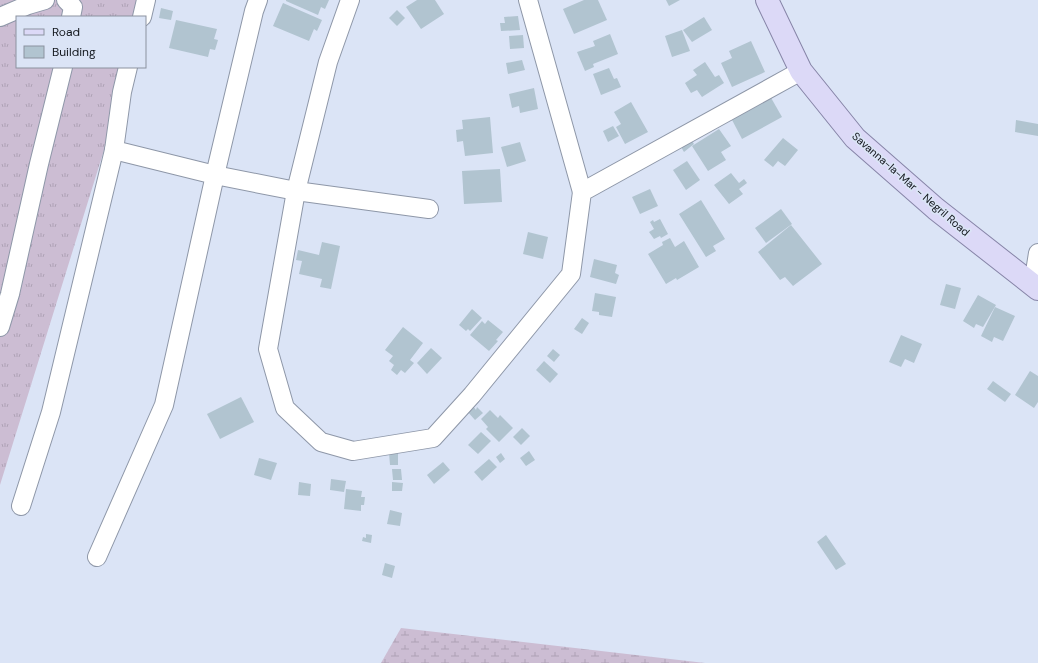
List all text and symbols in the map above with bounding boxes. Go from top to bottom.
legend [16,16,146,68]
text: Road [52,24,80,40]
text: Building [52,44,96,60]
street label: Savanna-la-Mar - Negril Road [849,129,973,239]

